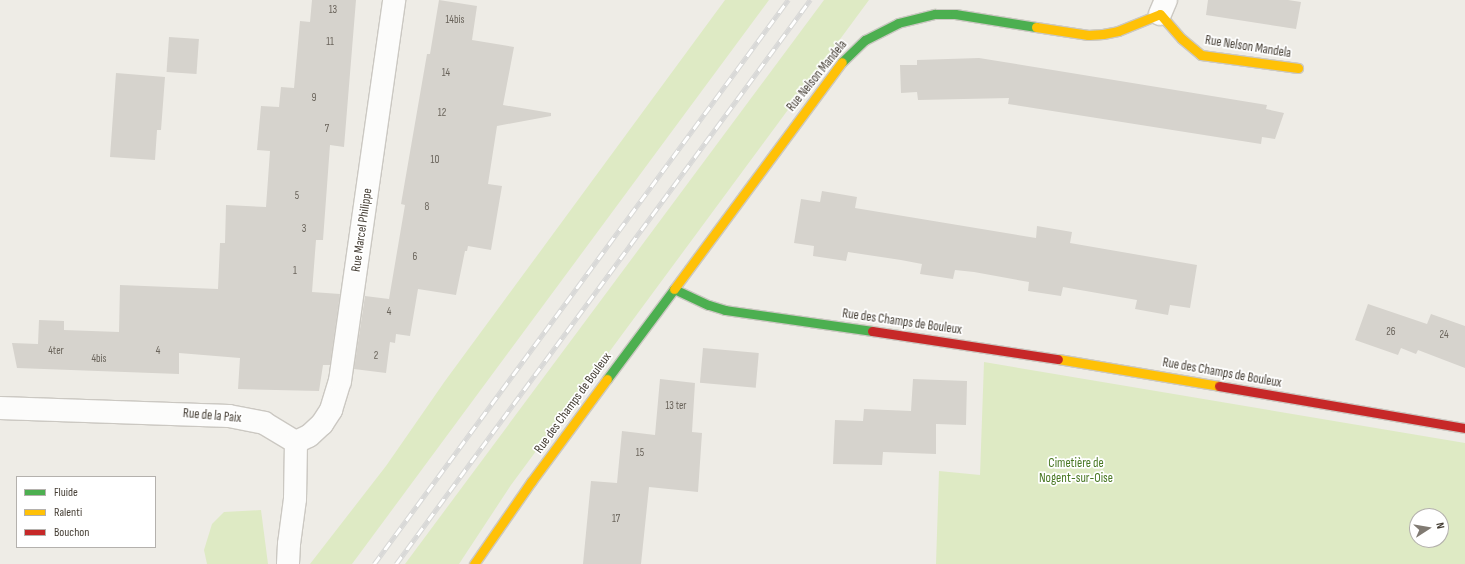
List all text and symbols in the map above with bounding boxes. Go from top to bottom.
house number: 13 [329,3,337,17]
house number: 14bis [445,13,465,27]
street label: Rue Nelson Mandela [1204,32,1292,62]
house number: 11 [326,35,334,49]
street label: Rue Nelson Mandela [784,37,850,115]
house number: 14 [442,66,450,80]
house number: 9 [312,91,316,105]
house number: 12 [438,106,446,120]
house number: 7 [325,122,329,136]
house number: 10 [431,153,439,167]
street label: Rue Marcel Philippe [348,187,376,273]
house number: 5 [295,189,299,203]
house number: 8 [425,200,429,214]
house number: 3 [302,222,306,236]
house number: 6 [413,250,417,264]
house number: 1 [293,264,297,278]
house number: 4 [387,305,391,319]
street label: Rue des Champs de Bouleux [841,306,963,338]
house number: 26 [1386,325,1396,339]
house number: 24 [1439,328,1449,342]
house number: 4ter [48,344,64,358]
house number: 4 [156,344,160,358]
house number: 2 [374,349,378,363]
street label: Rue des Champs de Bouleux [531,350,615,456]
house number: 4bis [91,352,107,366]
street label: Rue des Champs de Bouleux [1161,355,1283,391]
house number: 13 ter [665,399,687,413]
street label: Rue de la Paix [182,406,242,426]
house number: 15 [636,446,644,460]
park label: Cimetière de Nogent-sur-Oise [1039,456,1113,487]
legend [16,476,156,548]
text: Fluide [54,485,78,500]
text: Ralenti [54,505,82,520]
north arrow [1409,508,1449,548]
house number: 17 [612,512,620,526]
text: N [1433,521,1447,530]
text: Bouchon [54,525,89,540]

